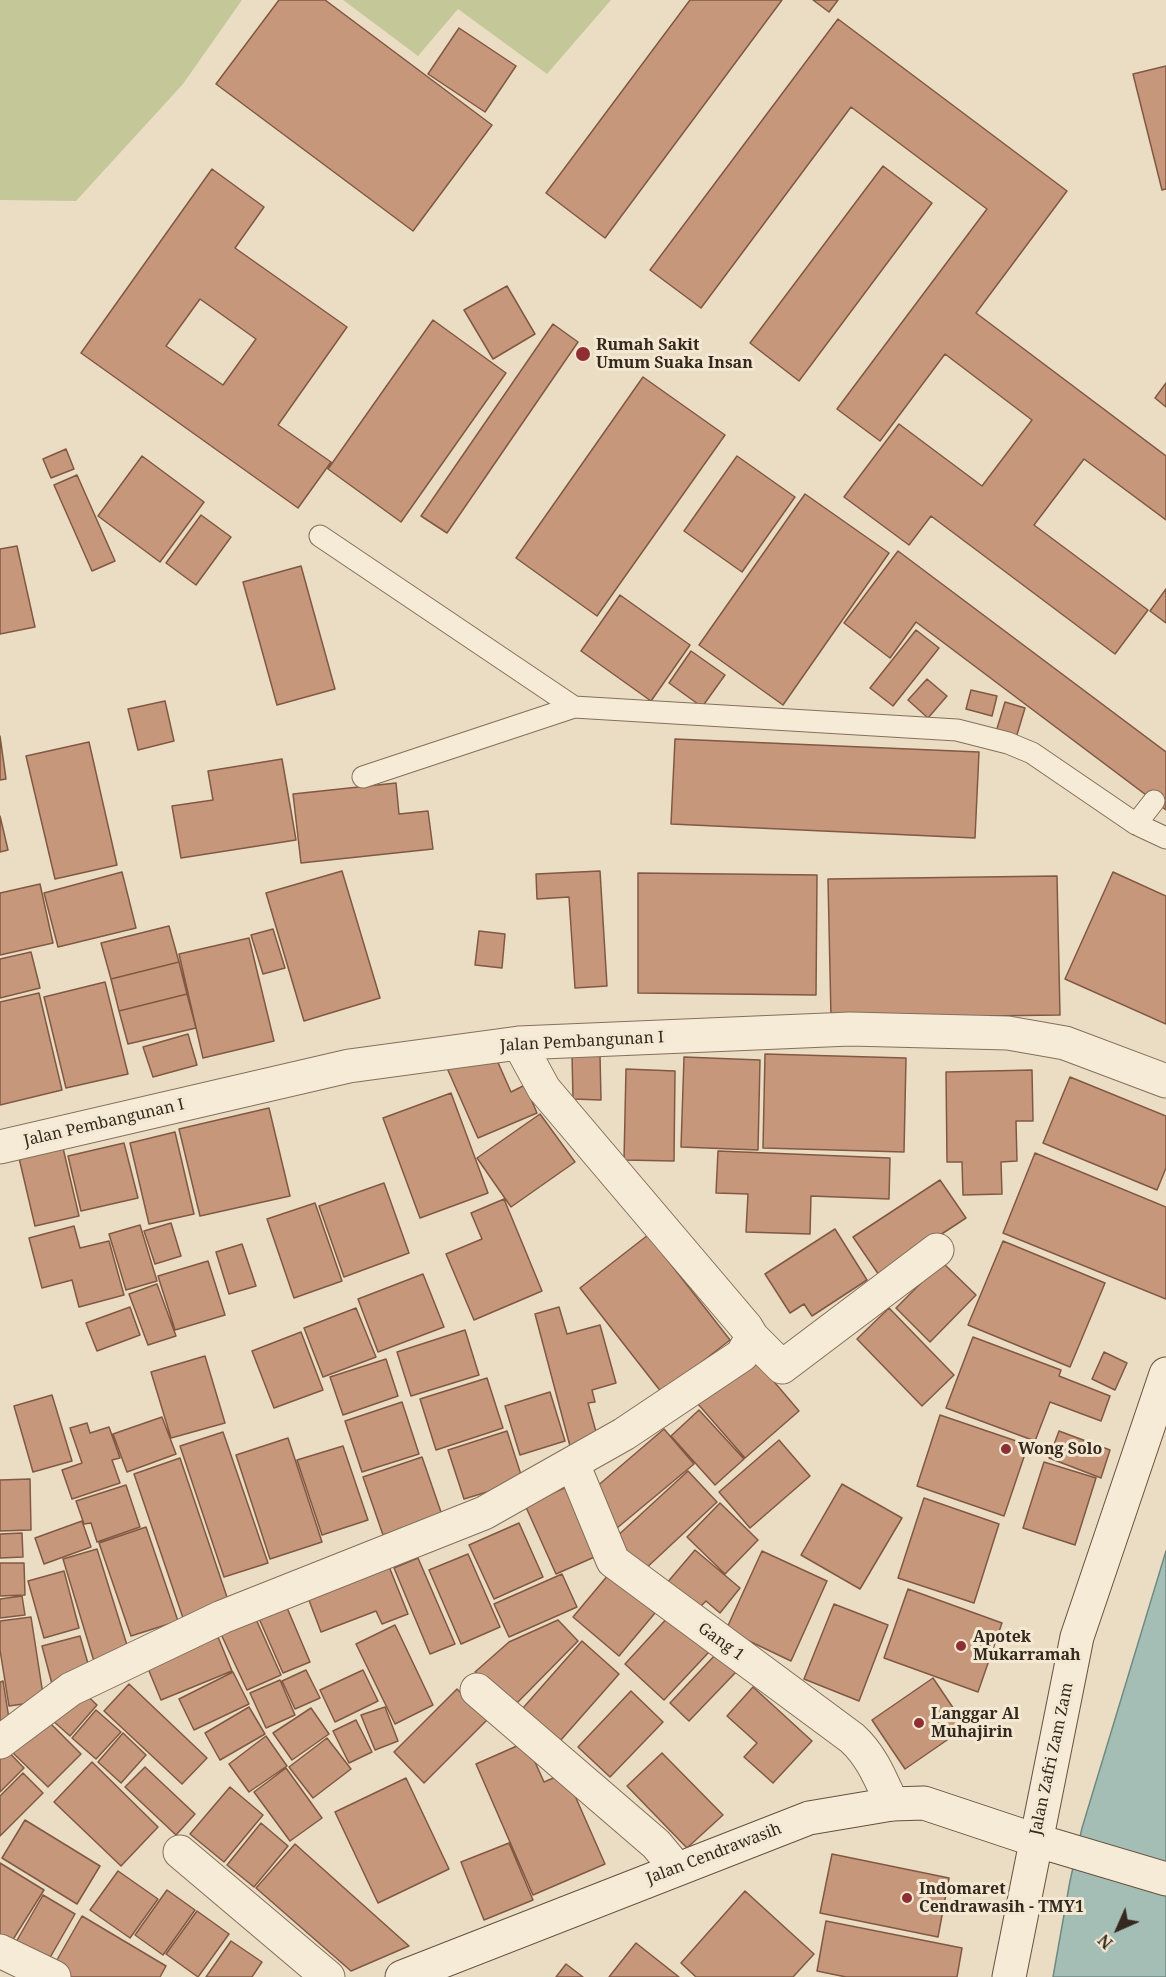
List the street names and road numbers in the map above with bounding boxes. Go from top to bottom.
street label: Jalan Pembangunan I [500,1028,664,1056]
street label: Jalan Pembangunan I [22,1095,186,1151]
street label: Gang 1 [694,1619,748,1665]
street label: Jalan Zafri Zam Zam [1026,1681,1078,1837]
street label: Jalan Cendrawasih [644,1819,784,1889]

